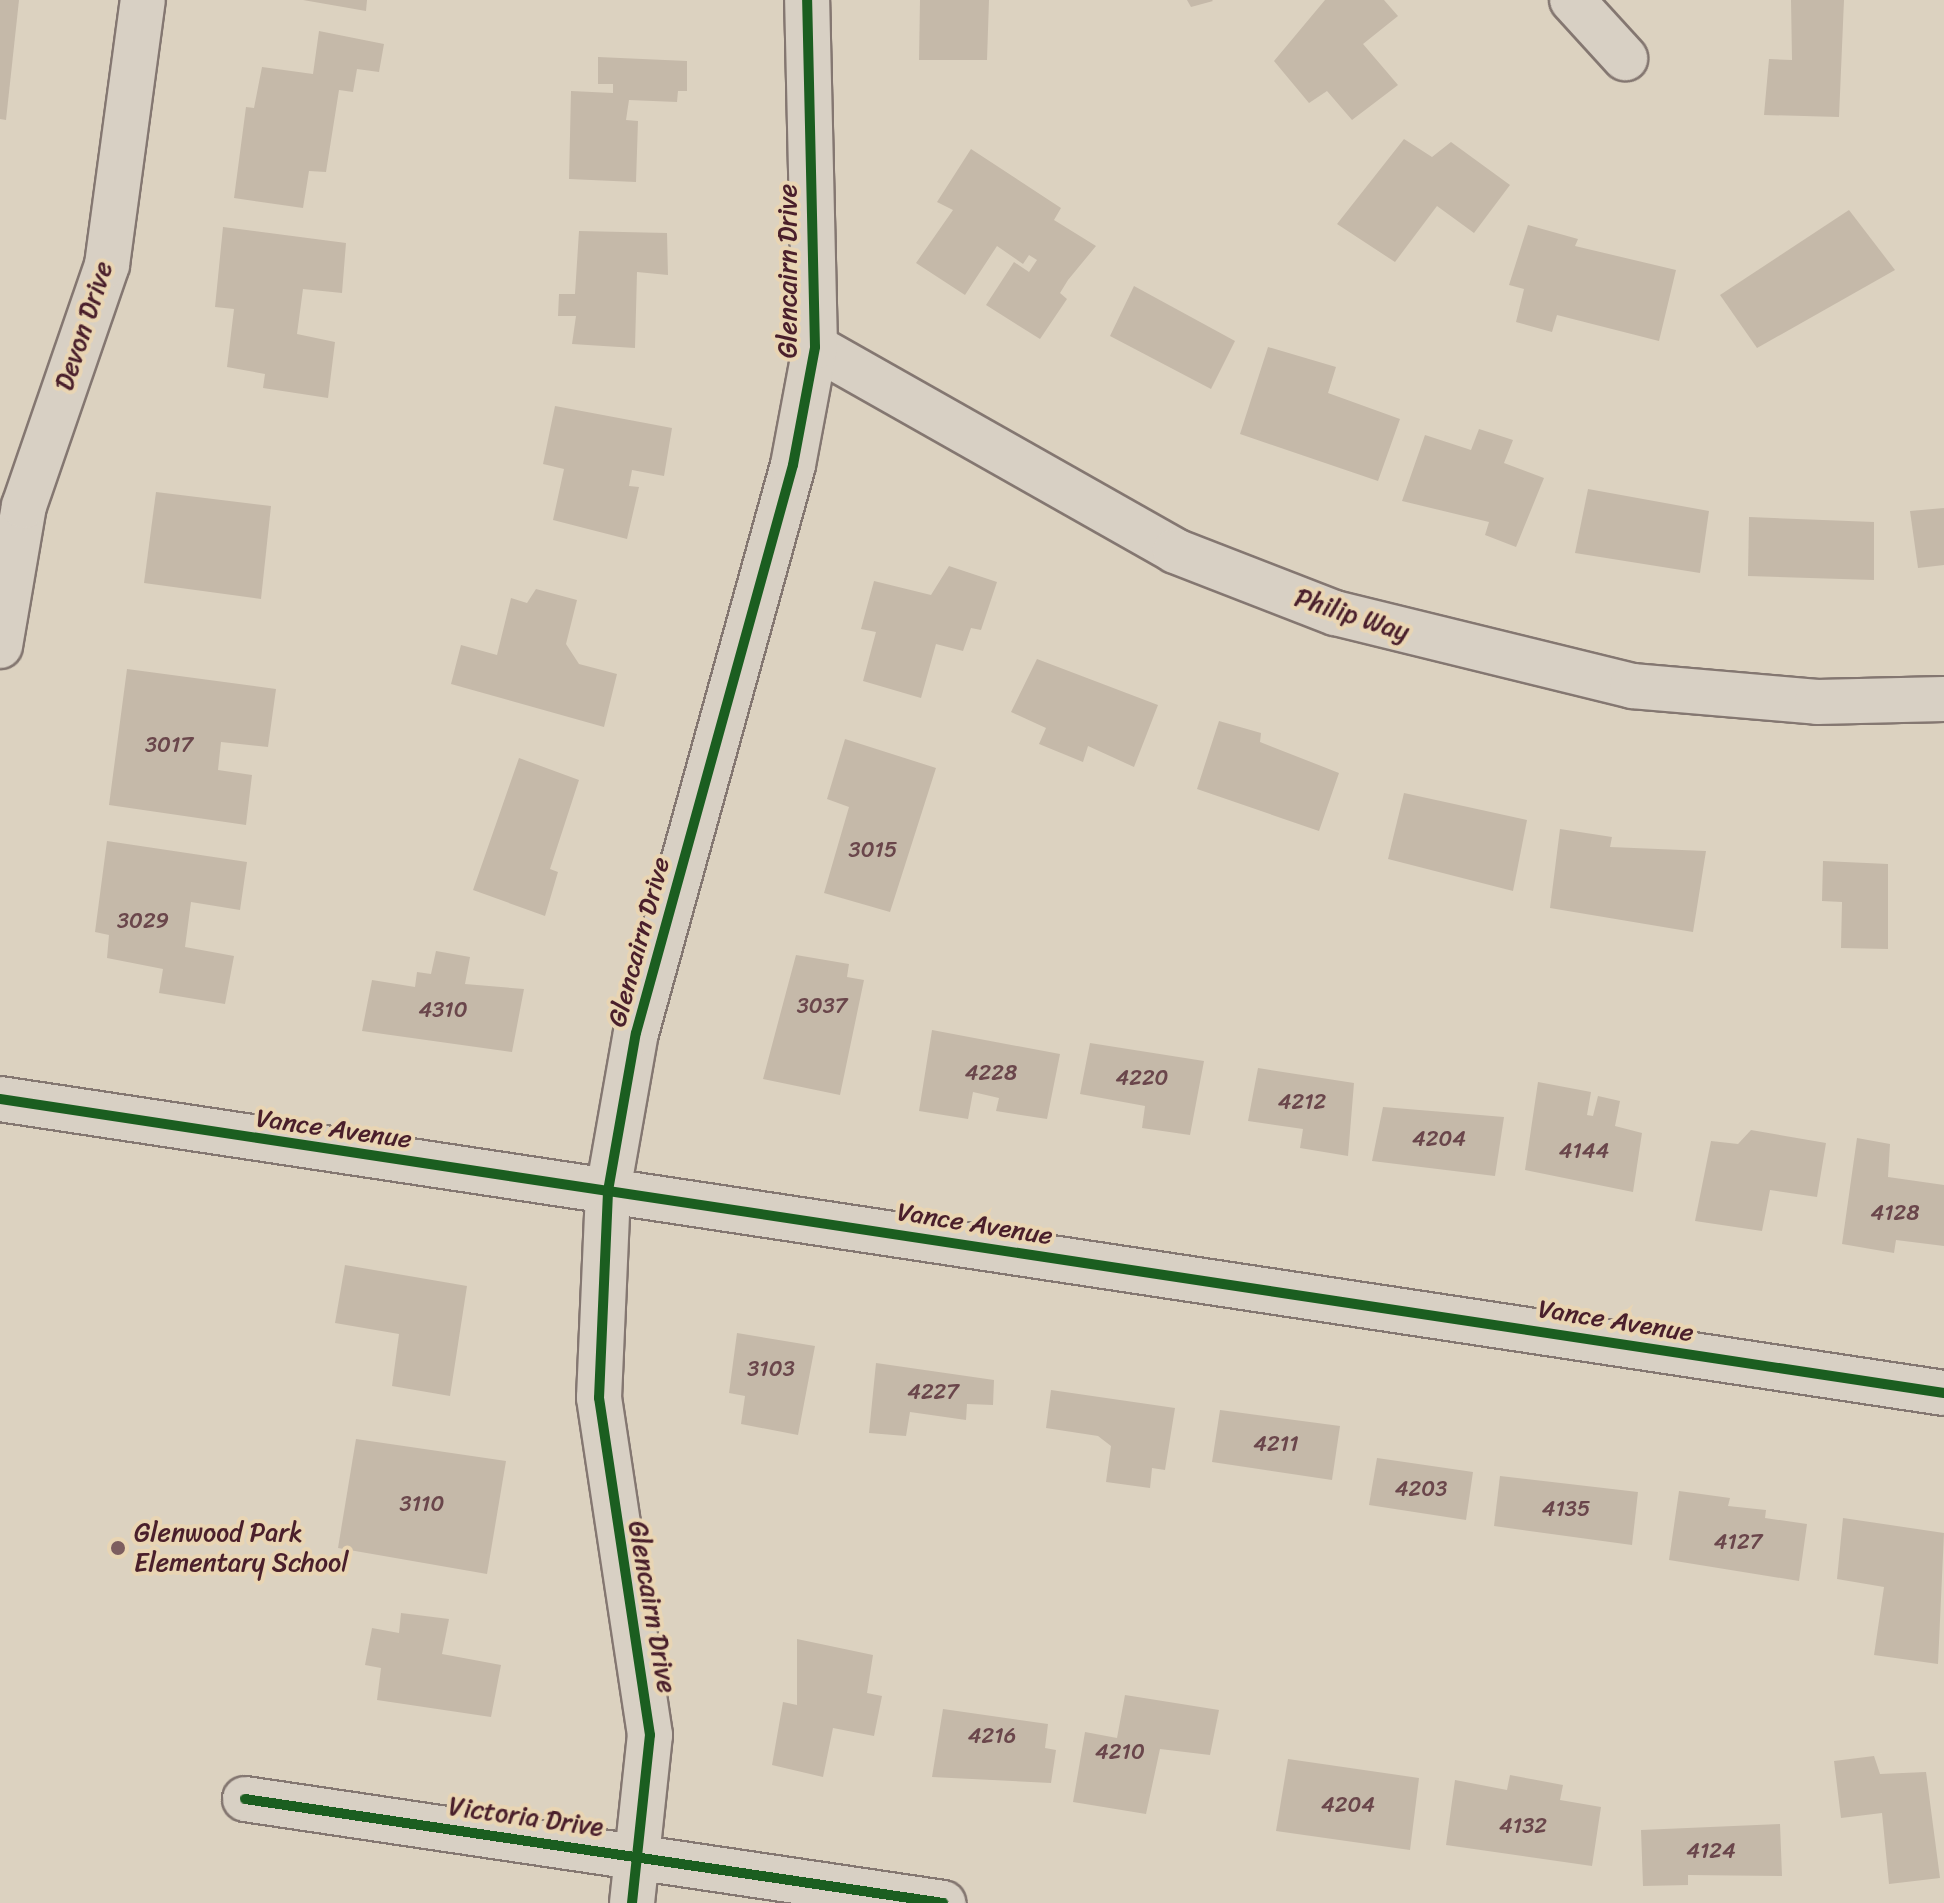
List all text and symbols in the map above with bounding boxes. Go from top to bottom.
street label: Glencairn Drive [772,184,804,358]
street label: Devon Drive [48,258,120,394]
street label: Philip Way [1291,582,1413,648]
house number: 3017 [145,732,193,758]
house number: 3015 [849,837,897,863]
street label: Glencairn Drive [601,854,677,1030]
house number: 3029 [117,908,169,934]
house number: 3037 [797,993,847,1019]
house number: 4310 [418,997,468,1023]
house number: 4228 [965,1060,1017,1086]
house number: 4220 [1115,1065,1169,1091]
house number: 4212 [1278,1089,1326,1115]
street label: Vance Avenue [254,1103,414,1155]
house number: 4204 [1412,1126,1466,1152]
house number: 4144 [1559,1138,1609,1164]
street label: Vance Avenue [895,1196,1055,1252]
house number: 4128 [1870,1200,1920,1226]
street label: Vance Avenue [1536,1293,1696,1349]
house number: 3103 [747,1356,795,1382]
house number: 4227 [907,1379,959,1405]
house number: 4211 [1253,1431,1299,1457]
house number: 4203 [1395,1476,1447,1502]
house number: 3110 [400,1491,444,1517]
house number: 4135 [1542,1496,1590,1522]
place label: Glenwood Park Elementary School [134,1517,349,1578]
street label: Glencairn Drive [621,1518,683,1696]
house number: 4127 [1714,1529,1762,1555]
marker: Glenwood Park Elementary School [109,1539,127,1557]
house number: 4216 [968,1723,1016,1749]
house number: 4210 [1095,1739,1145,1765]
street label: Victoria Drive [446,1791,606,1843]
house number: 4204 [1321,1792,1375,1818]
house number: 4132 [1499,1813,1547,1839]
house number: 4124 [1686,1838,1736,1864]

